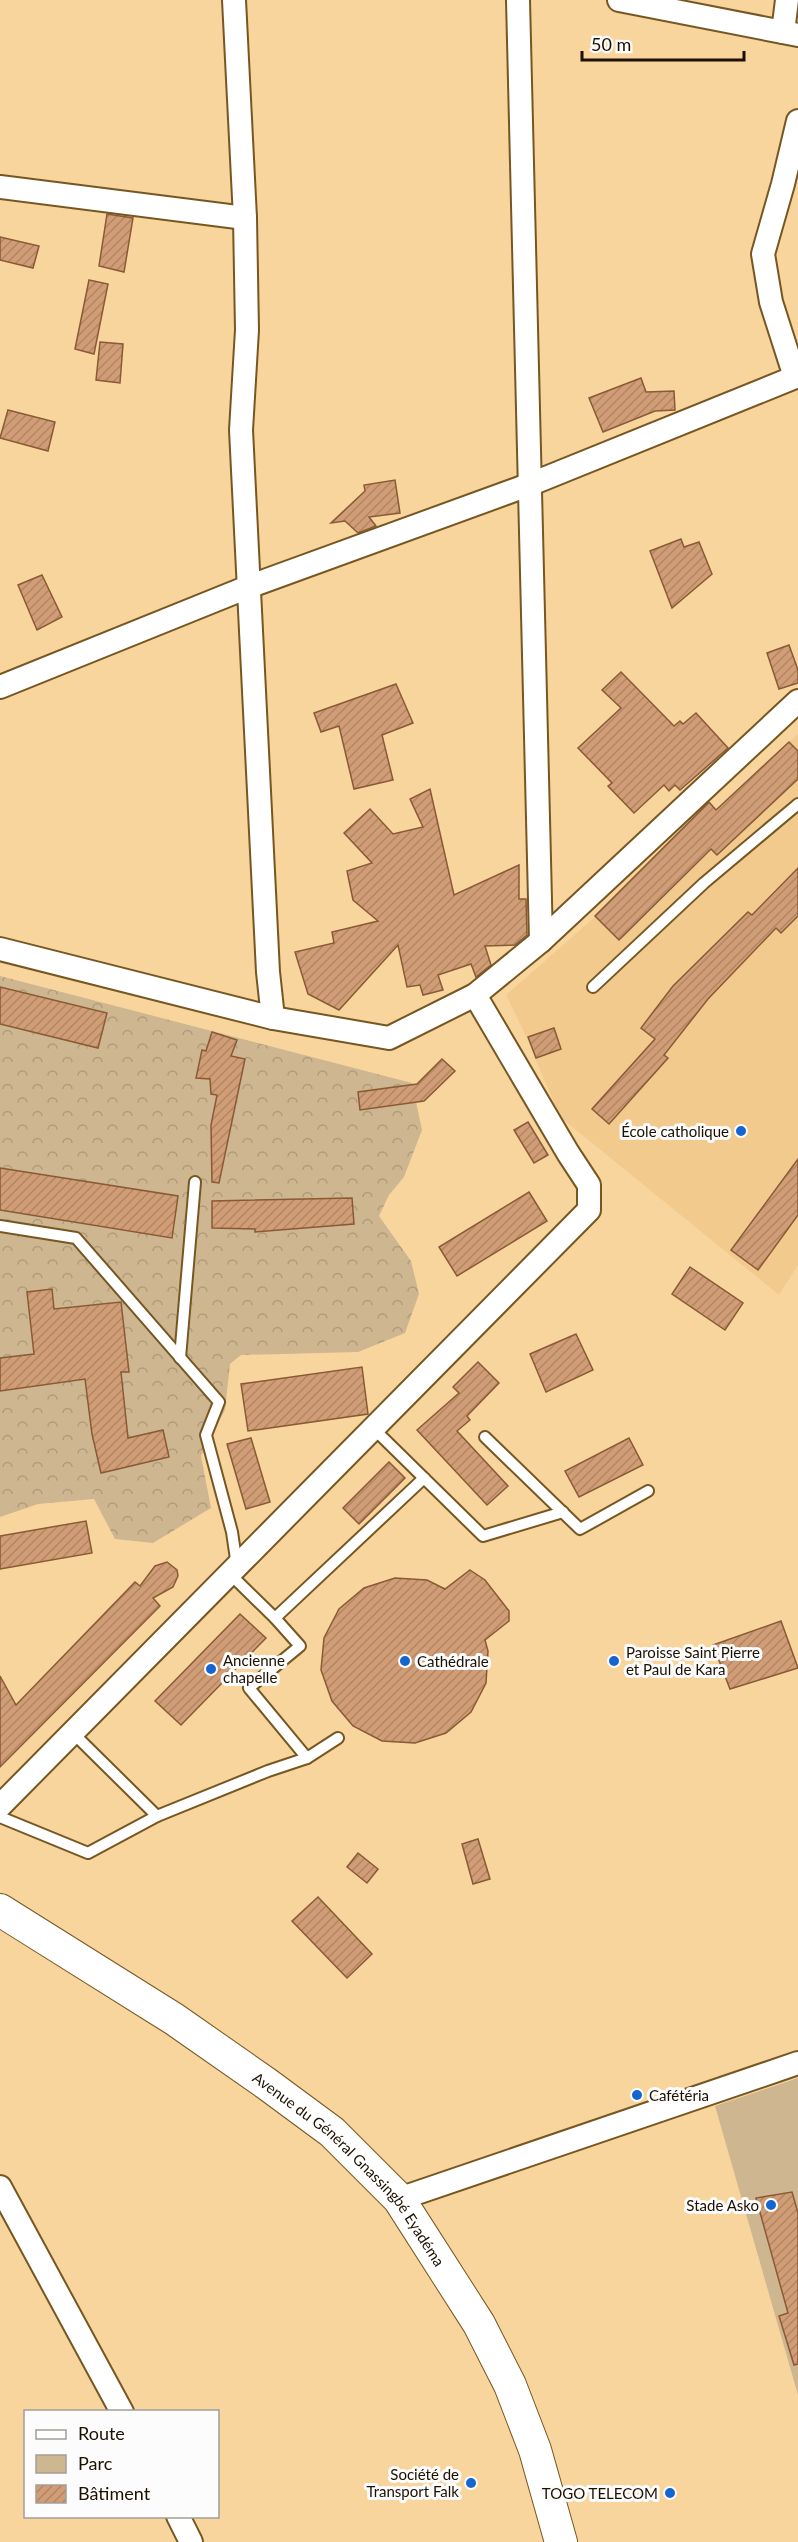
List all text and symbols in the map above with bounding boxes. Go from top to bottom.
scale bar [582,24,744,62]
text: 50 m [591,33,631,55]
place label: École catholique [621,1122,729,1140]
marker: École catholique [734,1124,748,1138]
place label: Paroisse Saint Pierre et Paul de Kara [626,1643,760,1678]
place label: Ancienne chapelle [223,1651,285,1686]
place label: Cathédrale [417,1652,489,1670]
marker: Cathédrale [398,1654,412,1668]
marker: Paroisse Saint Pierre et Paul de Kara [607,1654,621,1668]
marker: Ancienne chapelle [204,1662,218,1676]
street label: Avenue du Général Gnassingbé Eyadéma [249,2068,449,2270]
place label: Cafétéria [649,2086,709,2104]
marker: Cafétéria [630,2088,644,2102]
place label: Stade Asko [686,2196,759,2214]
marker: Stade Asko [764,2198,778,2212]
legend [24,2410,219,2518]
text: Route [78,2422,125,2444]
text: Parc [78,2452,113,2474]
place label: Société de Transport Falk [367,2465,459,2500]
marker: Société de Transport Falk [464,2476,478,2490]
text: Bâtiment [78,2482,151,2504]
place label: TOGO TELECOM [542,2484,658,2502]
marker: TOGO TELECOM [663,2486,677,2500]

